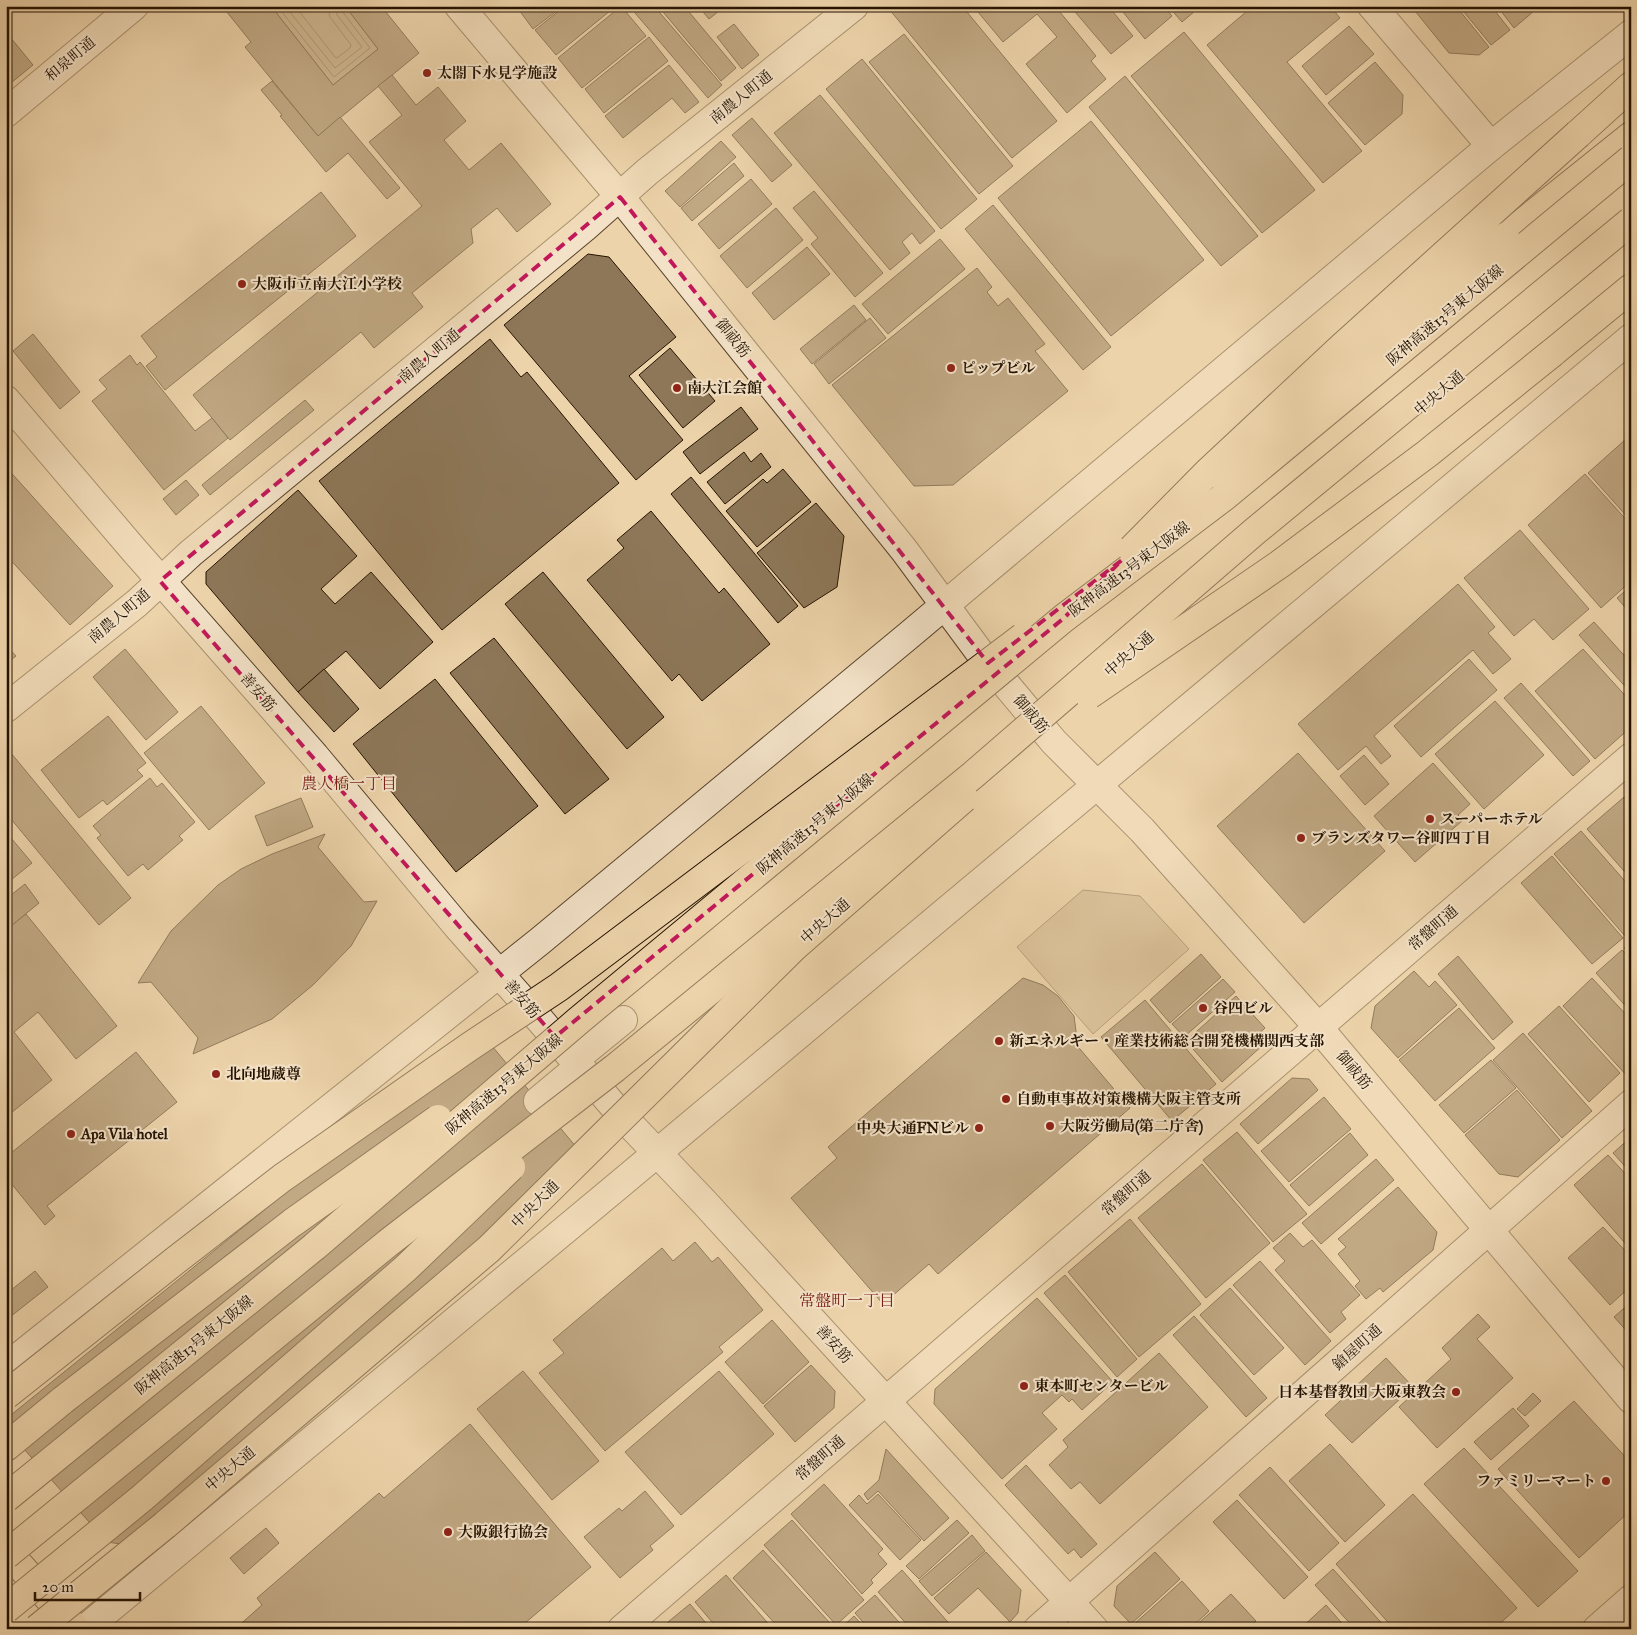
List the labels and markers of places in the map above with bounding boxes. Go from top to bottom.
place label: 太閤下水見学施設 [437,64,558,82]
marker: 太閤下水見学施設 [421,67,433,79]
place label: 大阪市立南大江小学校 [252,275,402,293]
marker: 大阪市立南大江小学校 [236,278,248,290]
place label: ピップビル [961,359,1035,377]
marker: ピップビル [945,362,957,374]
place label: 南大江会館 [687,379,762,397]
marker: 南大江会館 [671,382,683,394]
place label: スーパーホテル [1440,810,1543,828]
marker: スーパーホテル [1424,813,1436,825]
place label: ブランズタワー谷町四丁目 [1311,829,1491,847]
marker: ブランズタワー谷町四丁目 [1295,832,1307,844]
place label: 谷四ビル [1213,999,1273,1017]
marker: 谷四ビル [1197,1002,1209,1014]
place label: 新エネルギー・産業技術総合開発機構関西支部 [1009,1032,1325,1050]
marker: 新エネルギー・産業技術総合開発機構関西支部 [993,1035,1005,1047]
place label: 北向地蔵尊 [226,1065,301,1083]
marker: 北向地蔵尊 [210,1068,222,1080]
place label: 自動車事故対策機構大阪主管支所 [1016,1090,1241,1108]
marker: 自動車事故対策機構大阪主管支所 [1000,1093,1012,1105]
place label: 大阪労働局(第二庁舎) [1060,1117,1203,1136]
place label: 中央大通FNビル [856,1119,969,1137]
marker: 大阪労働局(第二庁舎) [1044,1120,1056,1132]
marker: 中央大通FNビル [973,1122,985,1134]
place label: Apa Vila hotel [80,1125,169,1144]
marker: Apa Vila hotel [65,1128,77,1140]
place label: 東本町センタービル [1034,1377,1168,1395]
marker: 東本町センタービル [1018,1380,1030,1392]
place label: 日本基督教団 大阪東教会 [1278,1383,1446,1401]
marker: 日本基督教団 大阪東教会 [1450,1386,1462,1398]
place label: ファミリーマート [1476,1472,1596,1490]
marker: ファミリーマート [1600,1475,1612,1487]
place label: 大阪銀行協会 [458,1523,548,1541]
marker: 大阪銀行協会 [442,1526,454,1538]

